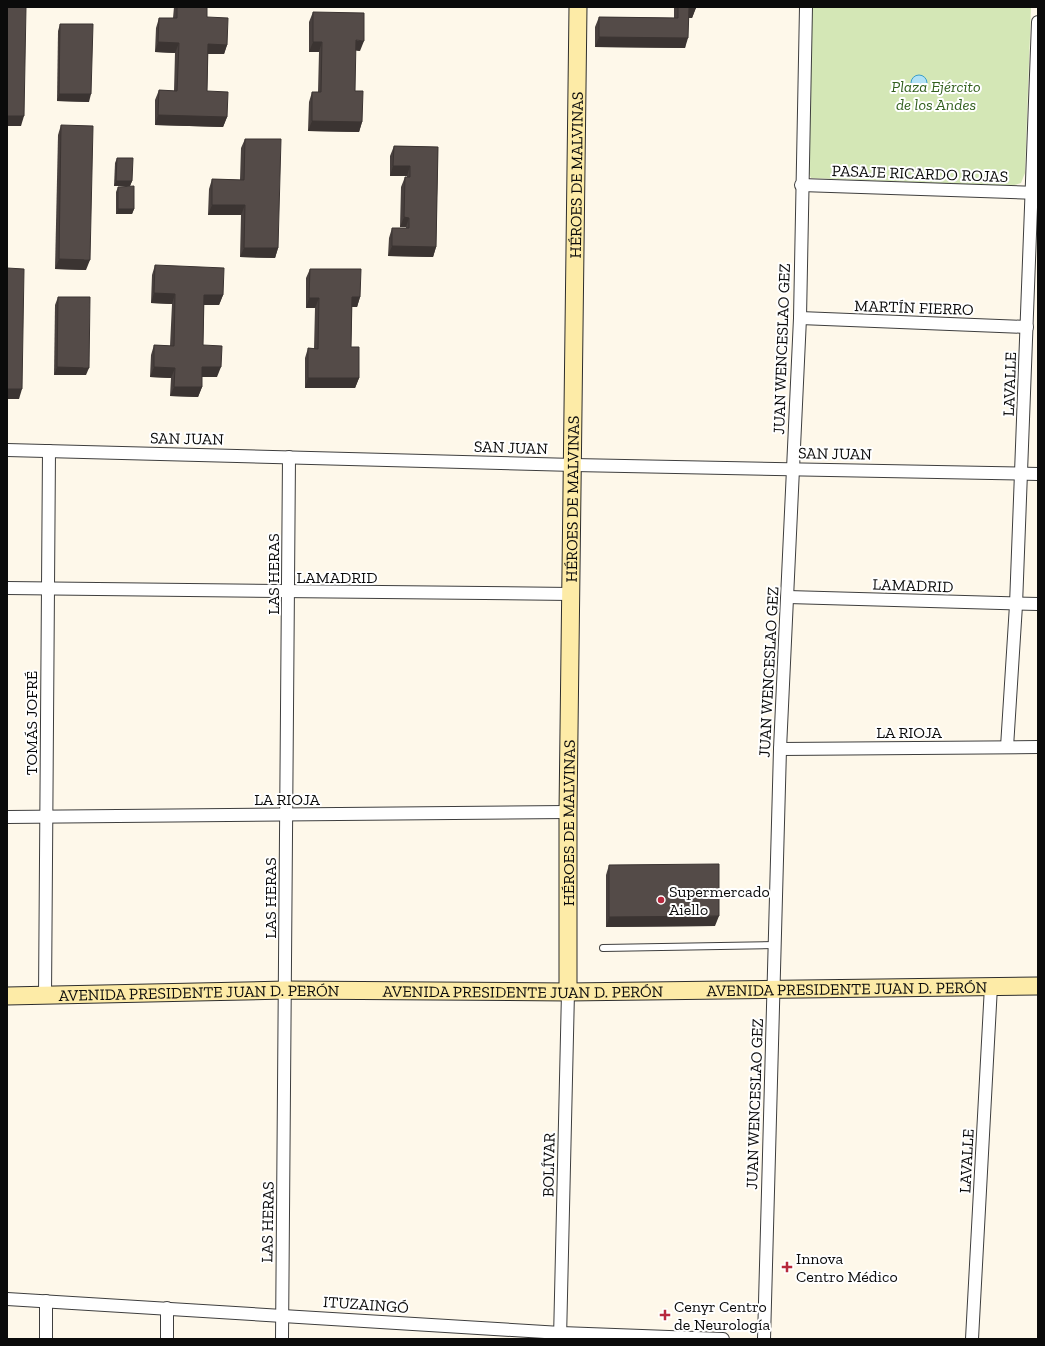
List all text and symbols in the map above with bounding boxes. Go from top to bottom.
park label: Plaza Ejército de los Andes [891,77,981,114]
street label: HÉROES DE MALVINAS [566,92,587,258]
street label: PASAJE RICARDO ROJAS [831,161,1009,186]
street label: JUAN WENCESLAO GEZ [769,263,794,435]
street label: MARTÍN FIERRO [854,296,974,319]
street label: LAVALLE [999,351,1020,417]
street label: HÉROES DE MALVINAS [562,416,583,582]
street label: SAN JUAN [150,428,224,449]
street label: SAN JUAN [474,437,548,458]
street label: SAN JUAN [798,443,872,464]
street label: LAS HERAS [264,533,283,615]
street label: LAMADRID [297,568,377,587]
street label: LAMADRID [872,575,954,596]
street label: JUAN WENCESLAO GEZ [755,586,782,758]
street label: TOMÁS JOFRÉ [22,671,41,775]
street label: LA RIOJA [876,723,942,742]
street label: HÉROES DE MALVINAS [559,740,579,906]
street label: LA RIOJA [254,790,320,809]
street label: LAS HERAS [261,857,280,939]
place label: Supermercado Aiello [669,882,770,919]
marker: Supermercado Aiello [656,895,666,905]
street label: AVENIDA PRESIDENTE JUAN D. PERÓN [706,978,988,1000]
street label: AVENIDA PRESIDENTE JUAN D. PERÓN [58,981,340,1005]
street label: AVENIDA PRESIDENTE JUAN D. PERÓN [382,982,664,1002]
street label: JUAN WENCESLAO GEZ [742,1018,767,1190]
street label: LAVALLE [955,1128,978,1194]
street label: BOLÍVAR [538,1132,559,1197]
street label: LAS HERAS [257,1181,278,1263]
place label: Innova Centro Médico [796,1249,898,1286]
marker: Innova Centro Médico [781,1261,793,1273]
street label: ITUZAINGÓ [323,1292,410,1317]
place label: Cenyr Centro de Neurología [674,1297,771,1334]
marker: Cenyr Centro de Neurología [659,1309,671,1321]

